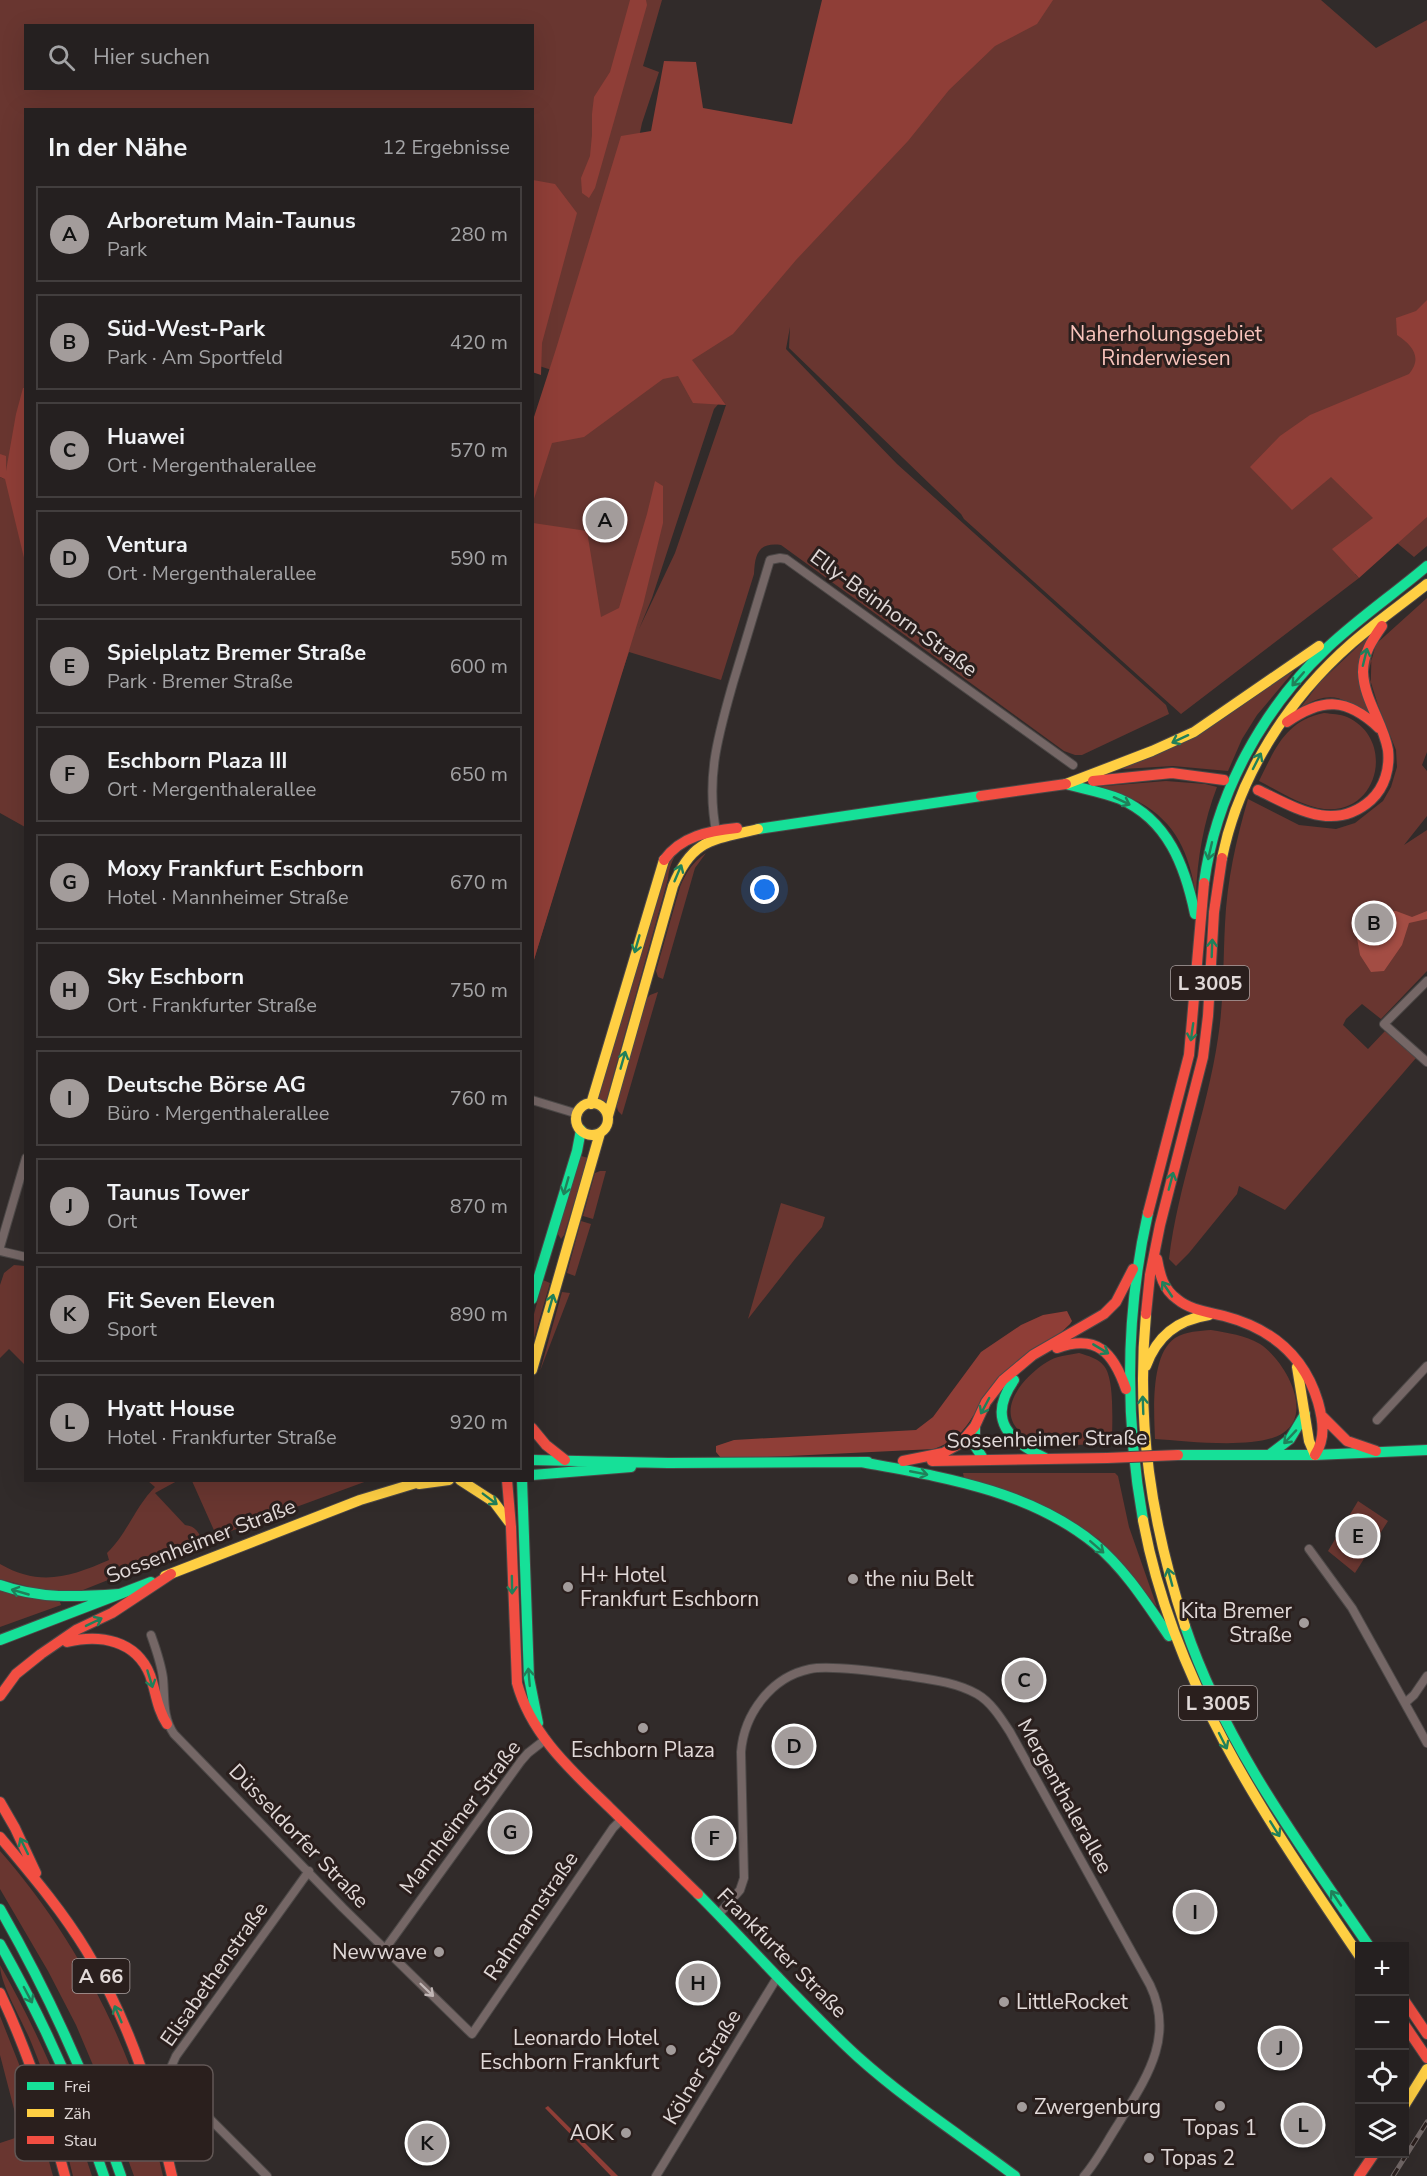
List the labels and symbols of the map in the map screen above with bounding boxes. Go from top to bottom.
park label: Naherholungsgebiet Rinderwiesen [1070,320,1263,372]
pin: A [586,498,624,542]
street label: Elly-Beinhorn-Straße [805,543,983,683]
one-way arrow [1360,648,1372,667]
one-way arrow [1291,671,1305,686]
one-way arrow [1171,734,1189,746]
one-way arrow [1252,752,1264,770]
one-way arrow [1112,795,1130,807]
one-way arrow [1204,840,1215,860]
one-way arrow [673,864,684,883]
your location [750,875,779,904]
pin: B [1354,900,1394,946]
one-way arrow [631,934,642,953]
one-way arrow [1206,939,1217,959]
road number: L 3005 [1171,966,1249,1000]
one-way arrow [1186,1022,1197,1042]
one-way arrow [618,1051,629,1070]
one-way arrow [1166,1172,1177,1191]
one-way arrow [560,1176,571,1195]
one-way arrow [1161,1281,1173,1297]
one-way arrow [546,1294,557,1313]
one-way arrow [1092,1342,1109,1355]
one-way arrow [1137,1395,1149,1415]
one-way arrow [979,1396,990,1414]
street label: Sossenheimer Straße [946,1423,1148,1455]
one-way arrow [1283,1429,1297,1444]
one-way arrow [908,1468,928,1479]
street label: Sossenheimer Straße [102,1492,300,1590]
one-way arrow [482,1493,498,1505]
pin: E [1338,1514,1378,1558]
one-way arrow [1089,1540,1104,1554]
place label: H+ Hotel Frankfurt Eschborn [580,1561,759,1613]
place label: the niu Belt [865,1565,974,1593]
one-way arrow [1163,1568,1175,1587]
marker: the niu Belt [846,1572,860,1586]
one-way arrow [507,1575,518,1595]
marker: H+ Hotel Frankfurt Eschborn [561,1580,575,1594]
one-way arrow [11,1586,30,1597]
place label: Kita Bremer Straße [1181,1597,1292,1649]
one-way arrow [85,1615,103,1627]
marker: Kita Bremer Straße [1297,1616,1311,1630]
pin: C [1004,1658,1044,1702]
one-way arrow [523,1668,534,1688]
one-way arrow [145,1669,156,1688]
road number: L 3005 [1179,1686,1257,1720]
street label: Mergenthalerallee [1011,1714,1119,1878]
marker: Eschborn Plaza [636,1721,650,1735]
pin: D [774,1724,814,1768]
one-way arrow [1217,1732,1229,1750]
street label: Mannheimer Straße [393,1734,527,1900]
place label: Eschborn Plaza [571,1736,715,1764]
street label: Düsseldorfer Straße [223,1758,375,1914]
pin: G [490,1810,530,1854]
pin: F [694,1816,734,1860]
one-way arrow [1269,1820,1281,1837]
one-way arrow [18,1838,30,1856]
street label: Rahmannstraße [477,1846,585,1986]
street label: Frankfurter Straße [711,1882,853,2024]
pin: I [1176,1890,1214,1934]
one-way arrow [1330,1890,1342,1907]
street label: Elisabethenstraße [154,1896,274,2052]
place label: Newwave [332,1938,427,1966]
marker: Newwave [432,1945,446,1959]
road number: A 66 [72,1959,130,1993]
pin: H [678,1960,718,2006]
one-way arrow [419,1982,434,1997]
one-way arrow [23,1986,34,2004]
place label: LittleRocket [1016,1988,1129,2016]
marker: LittleRocket [997,1995,1011,2009]
street label: Kölner Straße [657,2004,747,2130]
one-way arrow [112,2005,123,2024]
place label: Leonardo Hotel Eschborn Frankfurt [480,2024,660,2076]
pin: J [1260,2026,1300,2070]
marker: Leonardo Hotel Eschborn Frankfurt [664,2043,678,2057]
legend [15,2065,213,2161]
text: Frei [64,2076,90,2098]
place label: Zwergenburg [1034,2093,1161,2121]
marker: Topas 1 [1213,2099,1227,2113]
marker: Zwergenburg [1015,2100,1029,2114]
pin: L [1284,2102,1322,2148]
text: Zäh [64,2103,91,2125]
place label: Topas 1 [1183,2114,1257,2142]
place label: AOK [570,2119,615,2147]
pin: K [408,2120,446,2166]
marker: AOK [619,2126,633,2140]
text: Stau [64,2130,97,2152]
place label: Topas 2 [1161,2144,1235,2172]
marker: Topas 2 [1142,2151,1156,2165]

